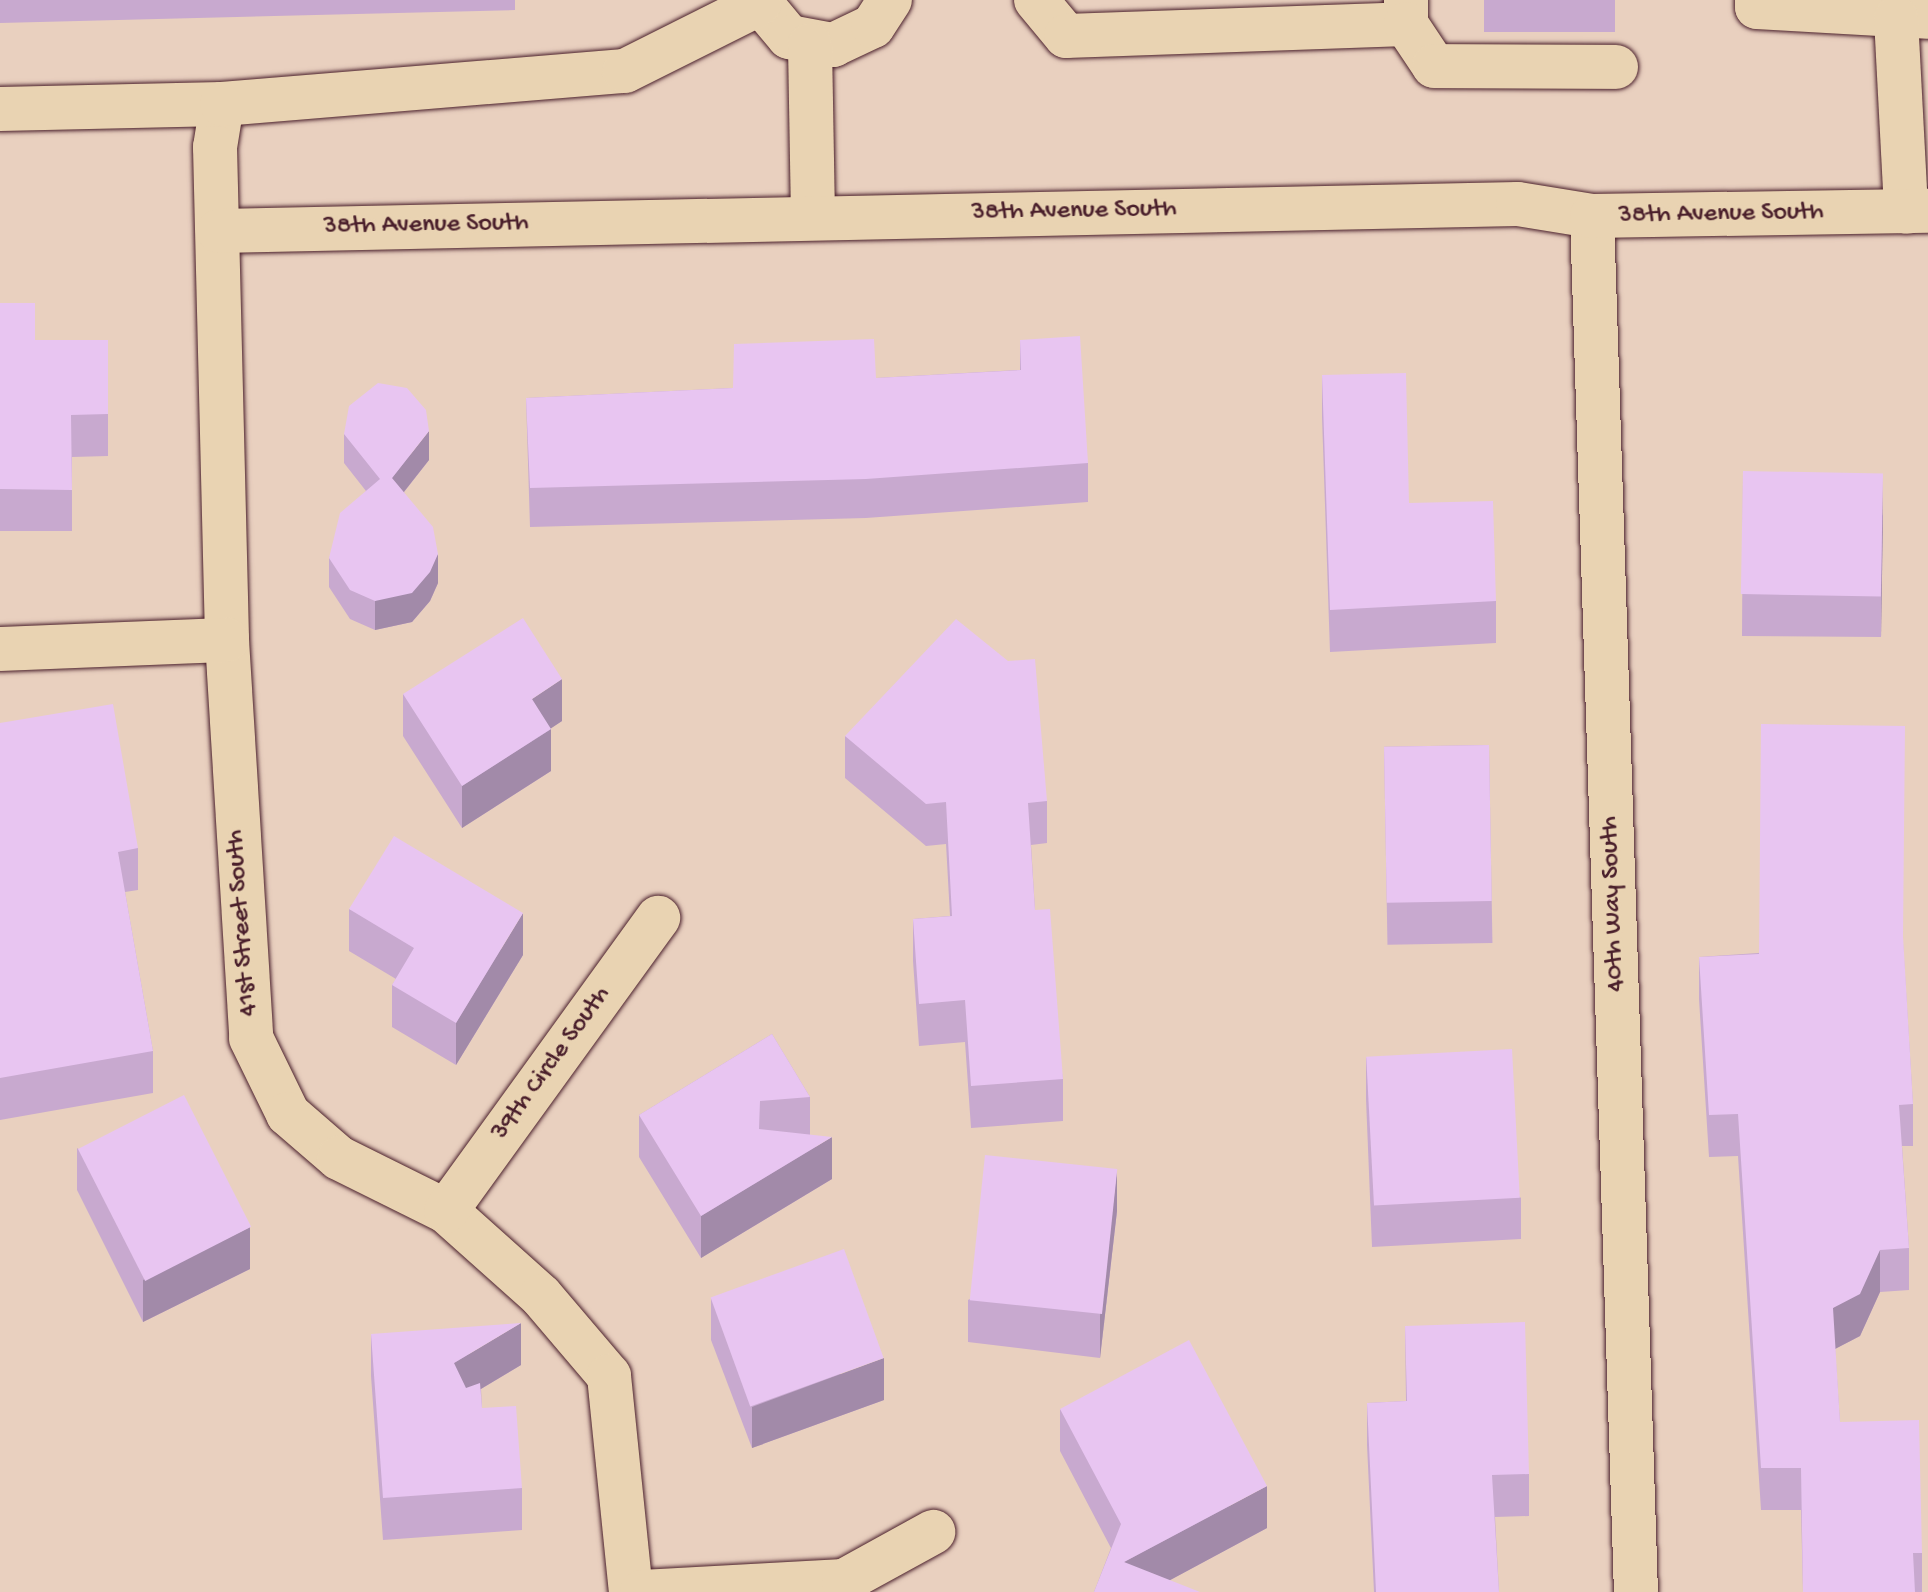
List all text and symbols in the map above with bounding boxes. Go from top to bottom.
street label: 38th Avenue South [971,195,1177,229]
street label: 38th Avenue South [1618,198,1824,232]
street label: 38th Avenue South [323,209,529,243]
street label: 40th Way South [1595,816,1633,992]
street label: 41st Street South [221,829,265,1017]
street label: 39th Circle South [486,981,618,1147]

